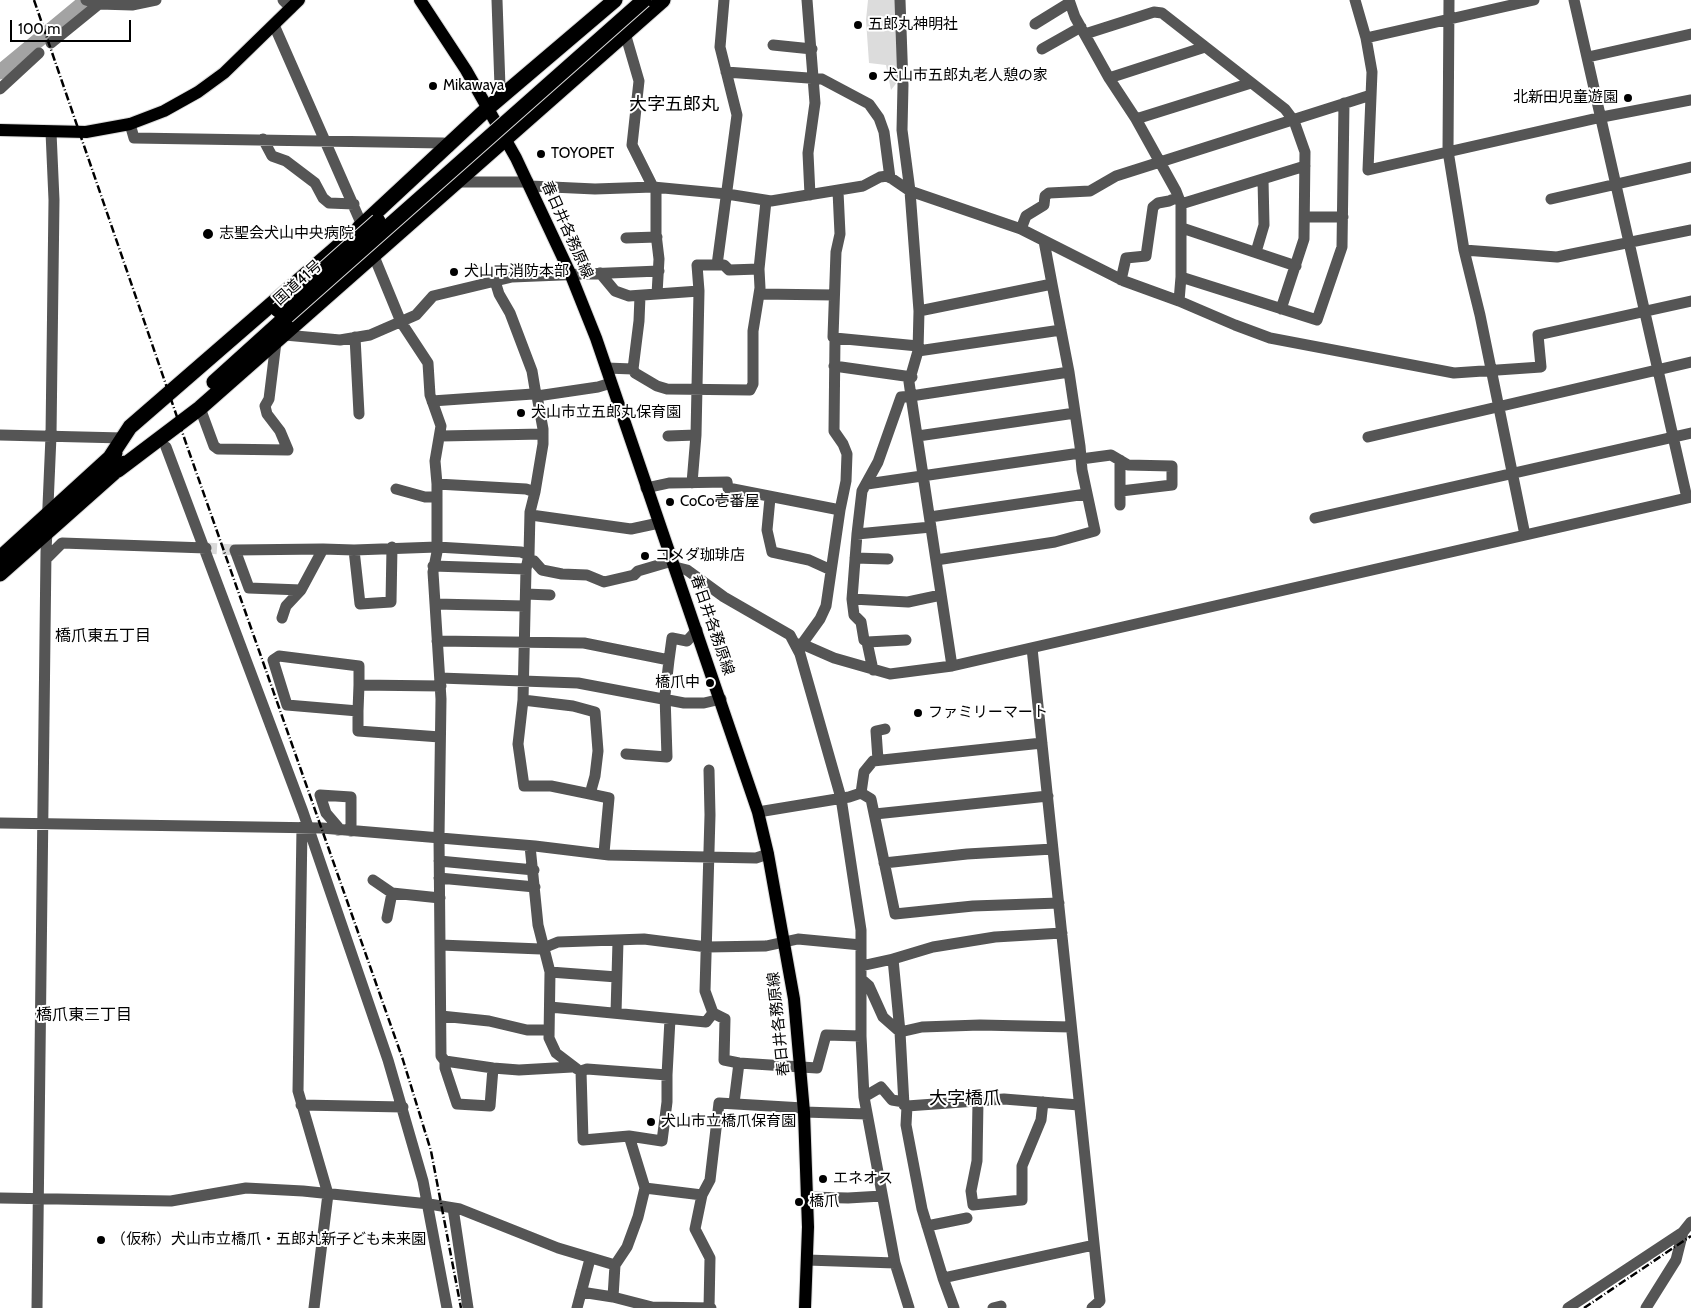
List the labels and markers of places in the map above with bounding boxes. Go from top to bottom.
place label: 五郎丸神明社 [868,16,958,34]
marker: 五郎丸神明社 [852,19,864,31]
place label: 犬山市五郎丸老人憩の家 [883,67,1048,85]
marker: 犬山市五郎丸老人憩の家 [867,70,879,82]
place label: Mikawaya [443,77,504,95]
marker: Mikawaya [427,80,439,92]
place label: 北新田児童遊園 [1513,89,1618,107]
marker: 北新田児童遊園 [1622,92,1634,104]
place label: TOYOPET [551,145,614,163]
marker: TOYOPET [535,148,547,160]
place label: 志聖会犬山中央病院 [219,225,354,243]
marker: 志聖会犬山中央病院 [201,227,215,241]
place label: 犬山市消防本部 [464,263,569,281]
marker: 犬山市消防本部 [448,266,460,278]
place label: 犬山市立五郎丸保育園 [531,404,681,422]
marker: 犬山市立五郎丸保育園 [515,407,527,419]
place label: CoCo壱番屋 [680,493,759,511]
marker: CoCo壱番屋 [664,496,676,508]
place label: コメダ珈琲店 [655,547,745,565]
marker: コメダ珈琲店 [639,550,651,562]
place label: 橋爪中 [655,674,700,692]
marker: 橋爪中 [704,677,716,689]
place label: ファミリーマート [928,704,1048,722]
marker: ファミリーマート [912,707,924,719]
place label: 犬山市立橋爪保育園 [661,1113,796,1131]
marker: 犬山市立橋爪保育園 [645,1116,657,1128]
place label: エネオス [833,1170,893,1188]
marker: エネオス [817,1173,829,1185]
place label: 橋爪 [809,1193,839,1211]
marker: 橋爪 [793,1196,805,1208]
place label: （仮称）犬山市立橋爪・五郎丸新子ども未来園 [111,1231,426,1249]
marker: （仮称）犬山市立橋爪・五郎丸新子ども未来園 [95,1234,107,1246]

